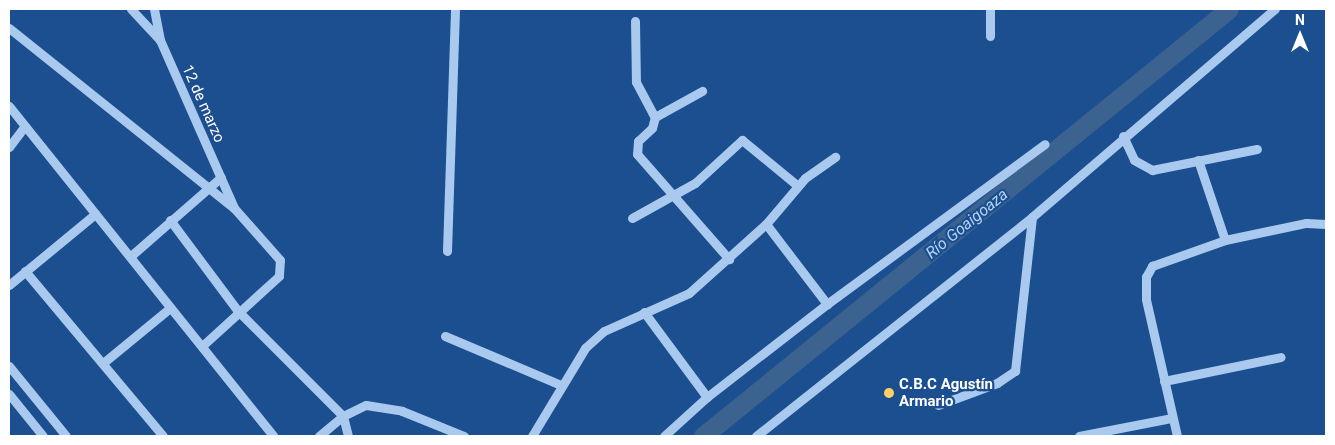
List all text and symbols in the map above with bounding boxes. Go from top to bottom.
north arrow [1275,10,1325,60]
text: N [1295,12,1305,28]
street label: 12 de marzo [178,62,228,146]
water label: Río Goaigoaza [922,185,1012,263]
place label: C.B.C Agustín Armario [899,375,993,410]
marker: C.B.C Agustín Armario [883,387,895,399]

